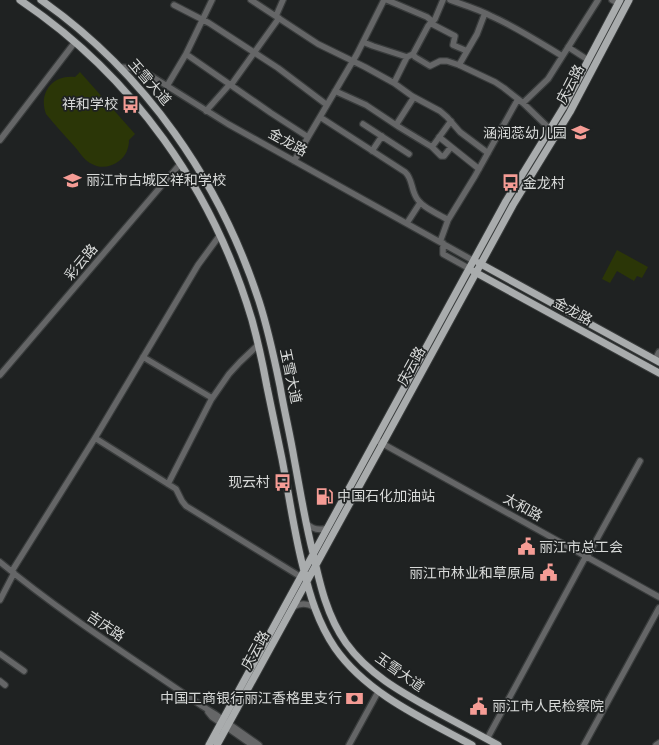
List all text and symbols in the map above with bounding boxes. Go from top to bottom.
street label: 玉雪大道 [126,56,174,108]
street label: 庆云路 [553,62,587,106]
bus stop icon: 祥和学校 [121,94,141,114]
place label: 祥和学校 [62,96,118,112]
school or university icon: 涵润蕊幼儿园 [570,123,590,143]
street label: 金龙路 [266,125,310,159]
place label: 涵润蕊幼儿园 [483,125,567,141]
school or university icon: 丽江市古城区祥和学校 [63,170,83,190]
place label: 丽江市古城区祥和学校 [86,172,226,188]
bus stop icon: 金龙村 [500,173,520,193]
place label: 金龙村 [523,175,565,191]
street label: 彩云路 [61,241,101,283]
street label: 金龙路 [551,294,595,328]
street label: 庆云路 [394,344,428,388]
street label: 玉雪大道 [277,347,305,405]
bus stop icon: 现云村 [273,472,293,492]
place label: 现云村 [228,474,270,490]
fuel station icon: 中国石化加油站 [314,486,334,506]
place label: 中国石化加油站 [337,488,435,504]
street label: 太和路 [501,490,545,524]
public building icon: 丽江市总工会 [516,537,536,557]
place label: 丽江市总工会 [539,539,623,555]
public building icon: 丽江市林业和草原局 [538,563,558,583]
place label: 丽江市林业和草原局 [409,565,535,581]
street label: 吉庆路 [84,608,128,644]
street label: 庆云路 [238,628,272,672]
street label: 玉雪大道 [372,649,428,695]
bank icon: 中国工商银行丽江香格里支行 [345,688,365,708]
place label: 中国工商银行丽江香格里支行 [160,690,342,706]
public building icon: 丽江市人民检察院 [469,696,489,716]
place label: 丽江市人民检察院 [492,698,604,714]

